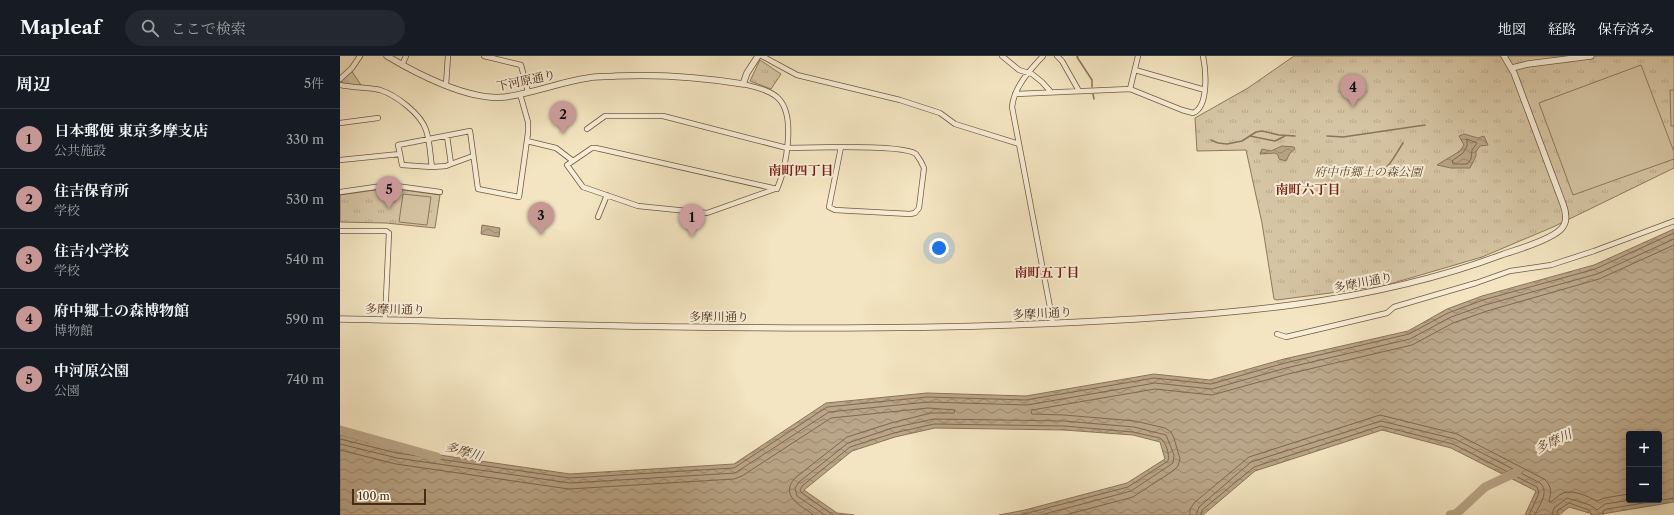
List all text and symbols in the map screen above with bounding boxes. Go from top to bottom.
search box [125,10,405,46]
text: Mapleaf [20,16,101,39]
icon: search [139,17,161,39]
text: ここで検索 [171,19,246,38]
text: 地図 [1498,20,1526,38]
text: 経路 [1548,20,1576,38]
text: 保存済み [1598,20,1654,38]
street label: 下河原通り [495,66,557,94]
text: 周辺 [16,74,50,94]
pin: 4 [1340,74,1366,107]
text: 5件 [304,75,324,91]
pin: 2 [550,101,576,134]
text: 日本郵便 東京多摩支店 [54,121,208,140]
text: 1 [26,131,32,147]
text: 330 m [286,131,324,147]
text: 公共施設 [54,142,106,158]
district label: 南町四丁目 [768,162,834,178]
park label: 府中市郷土の森公園 [1314,164,1424,179]
pin: 5 [376,176,402,209]
text: 住吉保育所 [54,181,129,200]
district label: 南町六丁目 [1275,181,1341,197]
text: 2 [25,191,33,207]
text: 530 m [286,191,324,207]
text: 学校 [54,202,80,218]
pin: 3 [528,202,554,235]
pin: 1 [679,204,705,237]
your location [929,238,949,258]
text: 住吉小学校 [54,241,129,260]
text: 3 [25,251,33,267]
text: 540 m [286,251,324,267]
text: 学校 [54,262,80,278]
district label: 南町五丁目 [1014,264,1080,280]
street label: 多摩川通り [1332,269,1394,295]
text: 府中郷土の森博物館 [54,301,189,320]
street label: 多摩川通り [365,301,425,317]
street label: 多摩川通り [1012,304,1072,322]
street label: 多摩川通り [689,309,749,324]
text: 4 [25,311,33,327]
text: 590 m [286,311,324,327]
text: 博物館 [54,322,93,338]
text: 中河原公園 [54,361,129,380]
text: 5 [25,371,33,387]
text: 740 m [287,371,324,387]
text: 公園 [54,382,80,398]
water label: 多摩川 [1532,425,1576,456]
map controls [1626,431,1662,503]
button: + [1626,431,1662,467]
water label: 多摩川 [443,438,487,465]
button: − [1626,467,1662,503]
scale bar [352,487,426,506]
text: 100 m [358,489,390,503]

